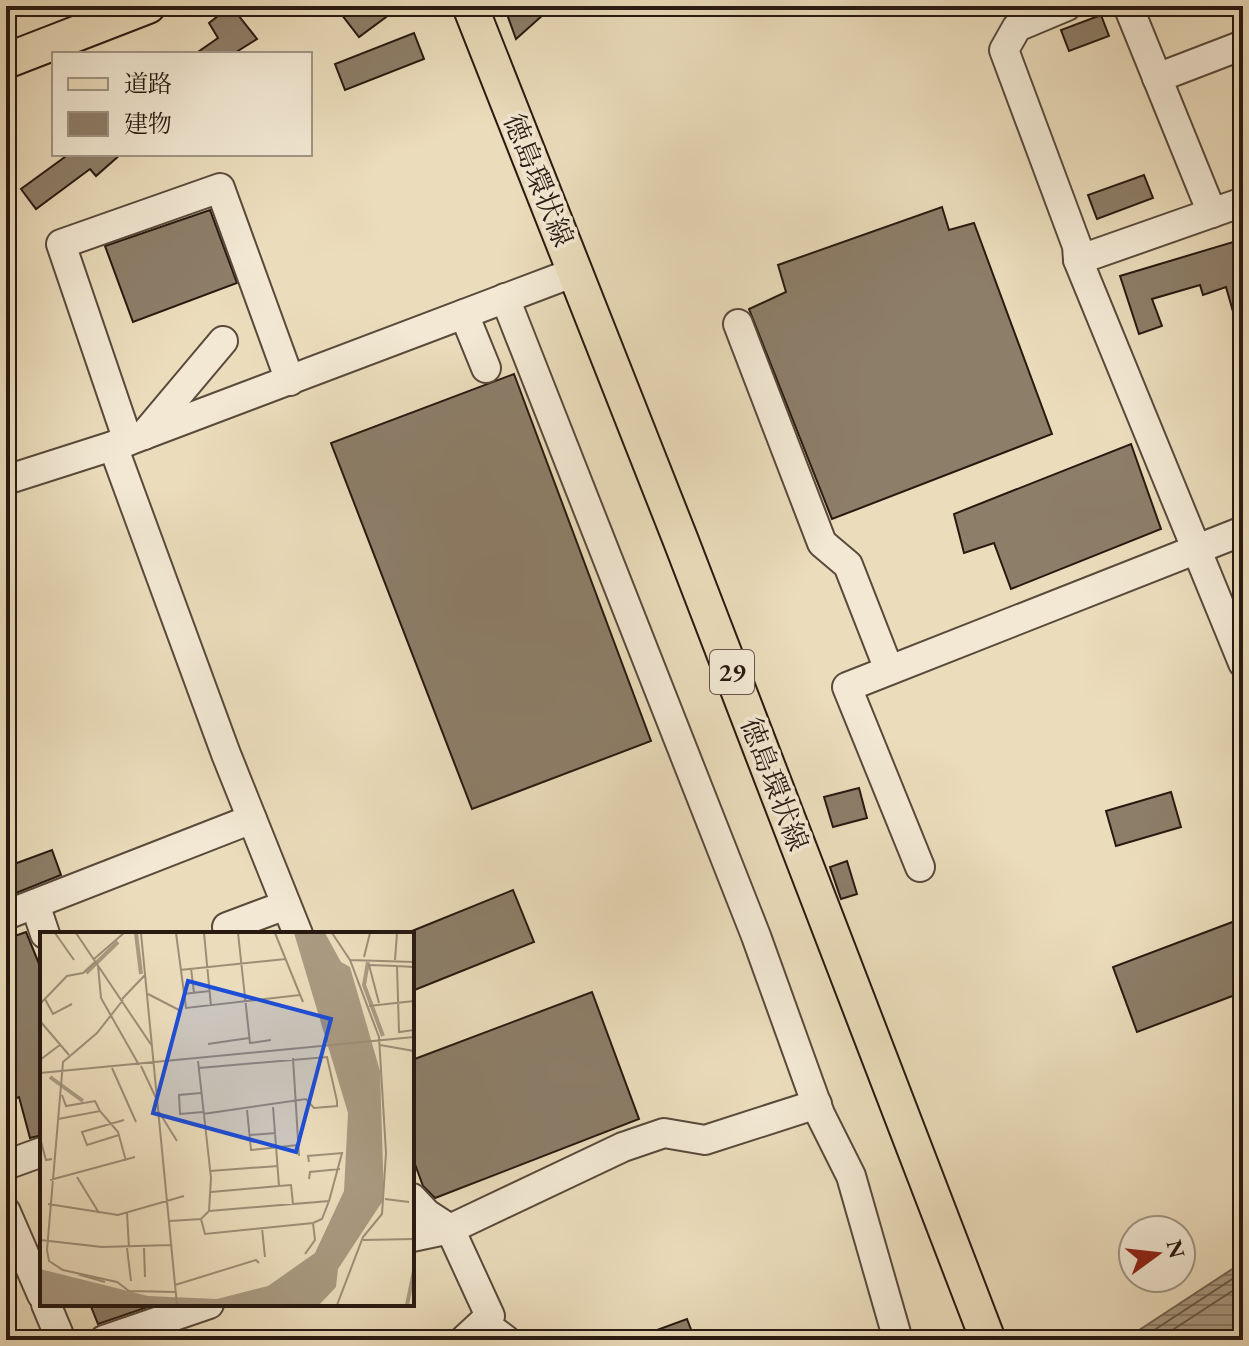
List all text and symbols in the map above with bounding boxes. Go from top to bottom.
legend [52,52,312,156]
text: 道路 [124,68,172,99]
text: 建物 [124,108,172,139]
street label: 徳島環状線 [496,108,582,252]
road number: 29 [710,650,754,694]
street label: 徳島環状線 [733,712,817,856]
inset map [40,932,414,1306]
north arrow [1117,1214,1197,1294]
text: N [1160,1237,1192,1261]

